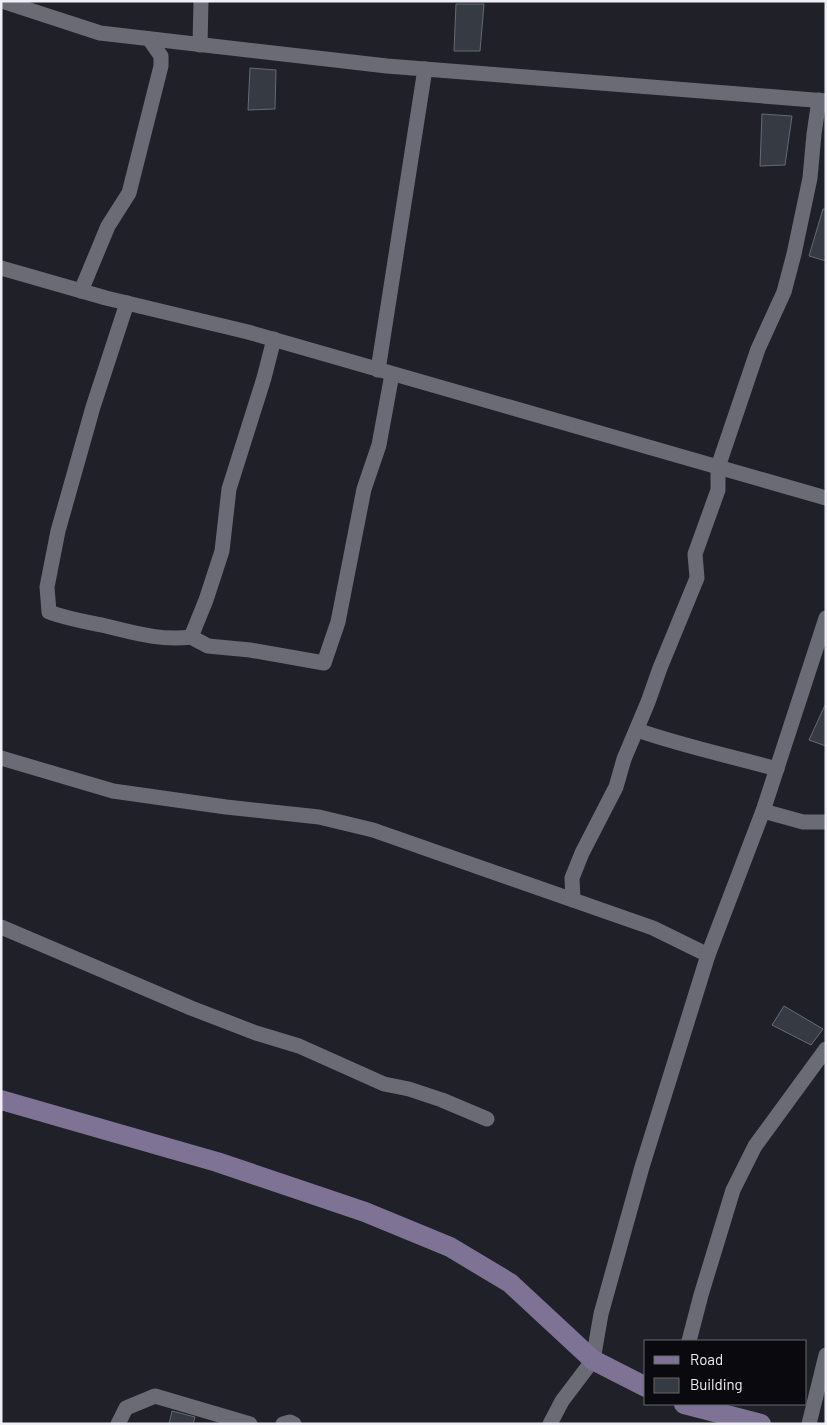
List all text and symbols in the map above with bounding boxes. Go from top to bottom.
legend [644,1340,807,1405]
text: Road [690,1350,723,1368]
text: Building [690,1375,743,1393]

